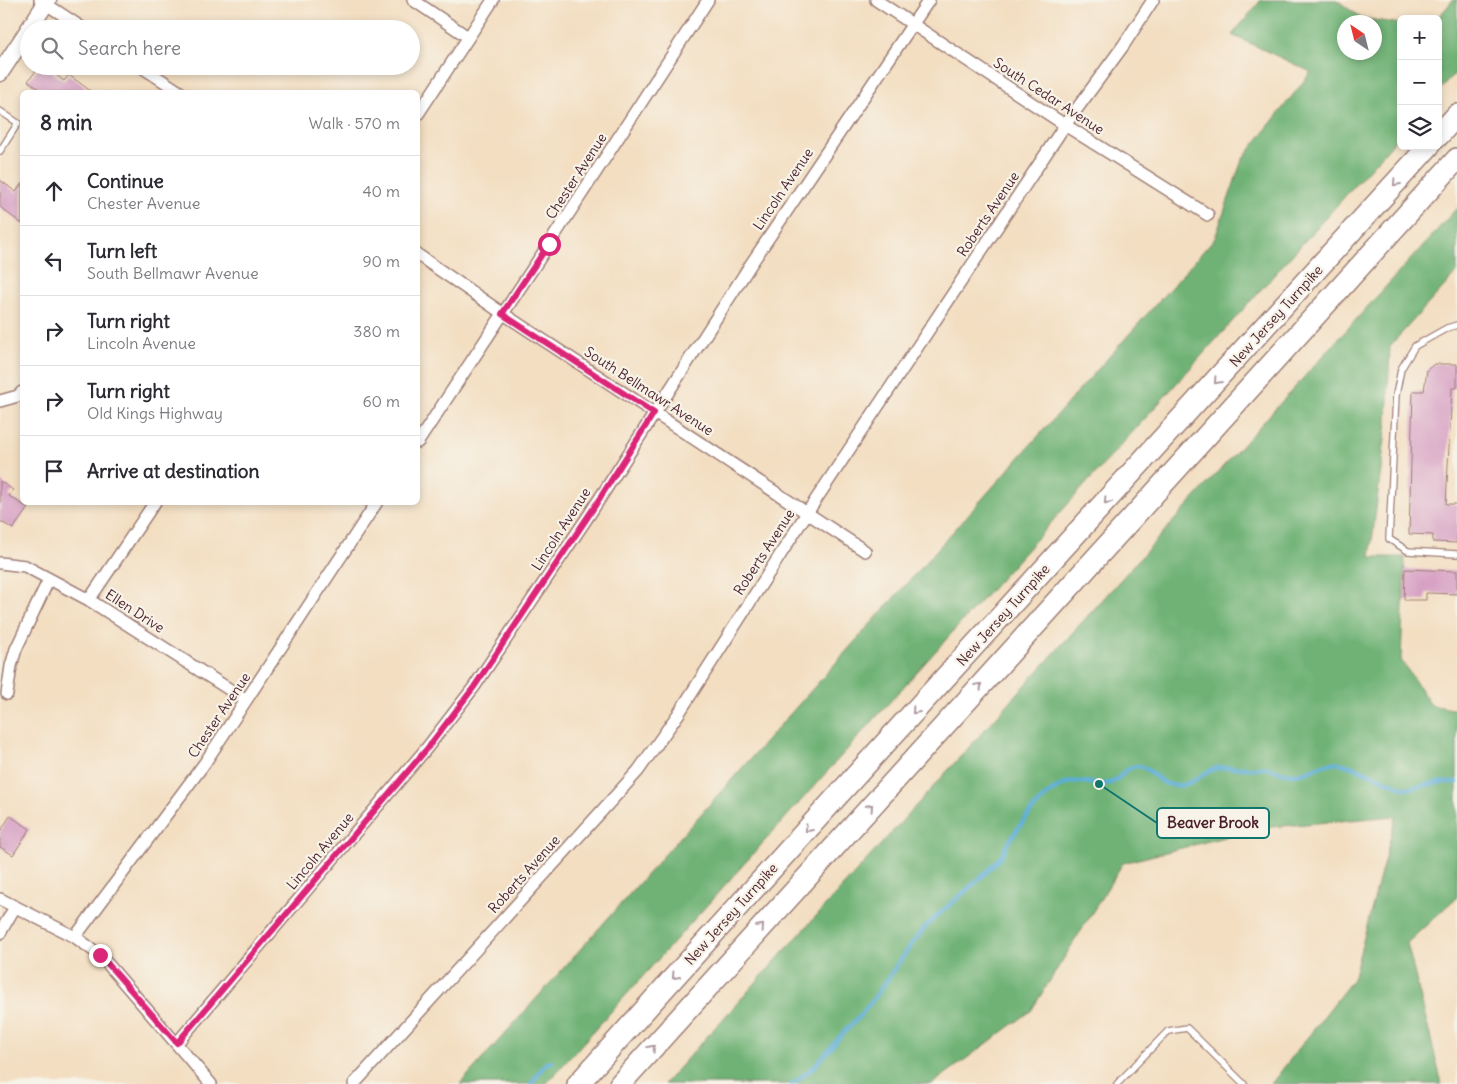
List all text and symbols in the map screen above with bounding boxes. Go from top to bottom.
north arrow [1337,15,1382,60]
map controls [1397,15,1442,150]
button: + [1397,15,1442,60]
search box [20,20,420,75]
icon: search [38,34,66,62]
text: Search here [78,36,181,60]
street label: South Cedar Avenue [990,53,1108,139]
button: − [1397,60,1442,105]
button: layers [1397,105,1442,150]
text: 8 min [40,109,92,136]
text: Walk · 570 m [309,113,400,133]
street label: Chester Avenue [541,129,611,223]
street label: Lincoln Avenue [749,144,817,234]
street label: Roberts Avenue [953,168,1023,260]
text: Continue [87,169,164,193]
icon: ahead [40,177,68,205]
one-way arrow [1393,177,1402,186]
text: 40 m [362,181,400,201]
text: Chester Avenue [87,193,200,213]
route start [538,233,561,256]
text: Turn left [87,239,157,263]
icon: left [40,247,68,275]
text: 90 m [362,251,400,271]
street label: New Jersey Turnpike [1225,261,1327,371]
text: South Bellmawr Avenue [87,263,259,283]
text: Turn right [87,309,170,333]
icon: right [40,317,68,345]
text: 380 m [353,321,400,341]
text: Lincoln Avenue [87,333,196,353]
street label: South Bellmawr Avenue [581,343,717,439]
one-way arrow [1214,375,1223,384]
text: Turn right [87,379,170,403]
icon: right [40,387,68,415]
text: 60 m [362,391,400,411]
text: Old Kings Highway [87,403,223,423]
icon: arrive [40,457,68,485]
text: Arrive at destination [87,459,260,483]
street label: Lincoln Avenue [528,484,594,574]
one-way arrow [1104,495,1113,504]
street label: Roberts Avenue [729,506,799,598]
street label: New Jersey Turnpike [952,560,1054,670]
street label: Ellen Drive [102,585,168,637]
street label: Chester Avenue [184,669,254,761]
one-way arrow [974,683,983,692]
one-way arrow [912,706,921,715]
one-way arrow [865,803,874,812]
callout: Beaver Brook [1157,808,1269,838]
street label: Lincoln Avenue [282,809,358,893]
text: Beaver Brook [1167,813,1259,832]
one-way arrow [804,824,813,833]
street label: Roberts Avenue [484,831,564,917]
street label: New Jersey Turnpike [680,859,782,969]
one-way arrow [755,924,764,933]
route end [89,944,112,967]
one-way arrow [672,970,681,979]
one-way arrow [646,1044,655,1053]

